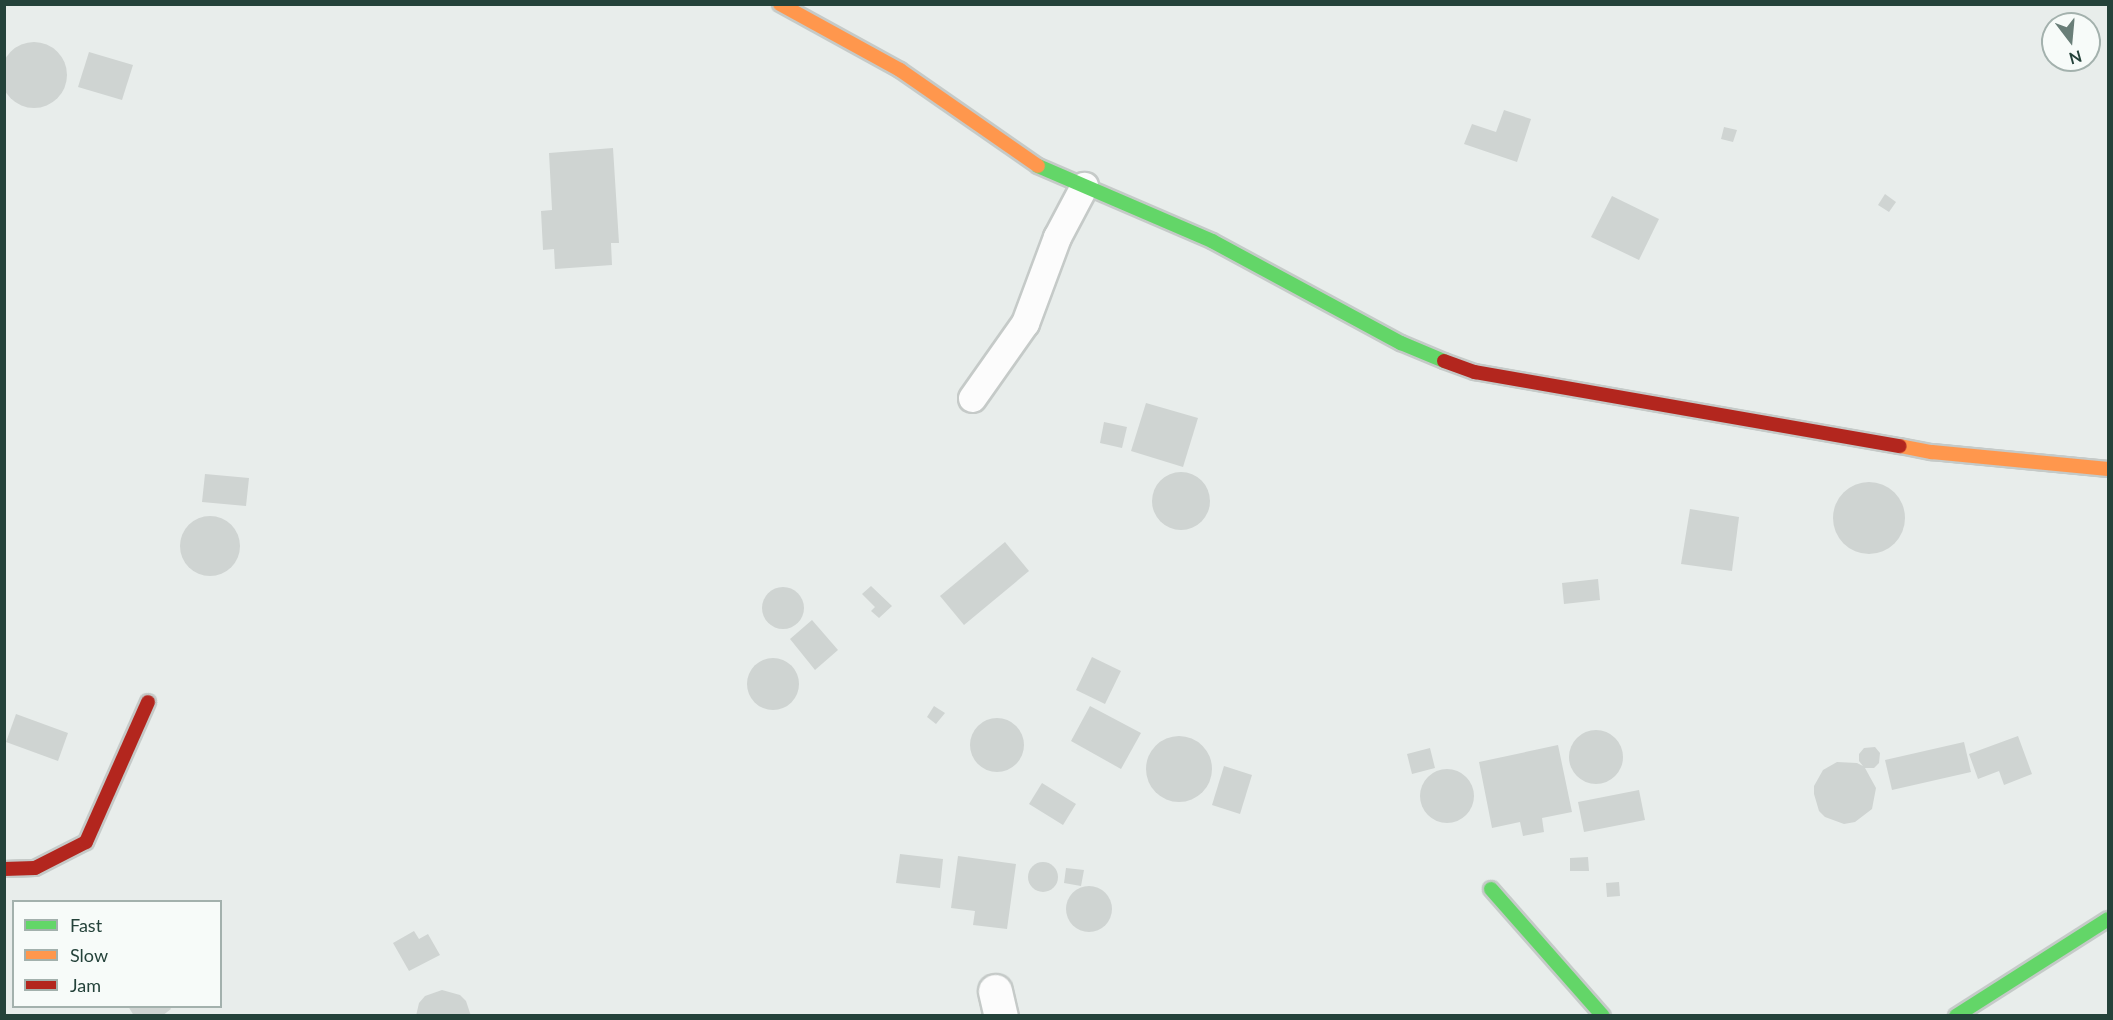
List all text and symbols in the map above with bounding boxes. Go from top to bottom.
north arrow [2041,12,2101,72]
text: N [2067,47,2084,69]
legend [12,900,222,1008]
text: Fast [70,914,102,936]
text: Slow [70,944,108,966]
text: Jam [70,974,101,996]

